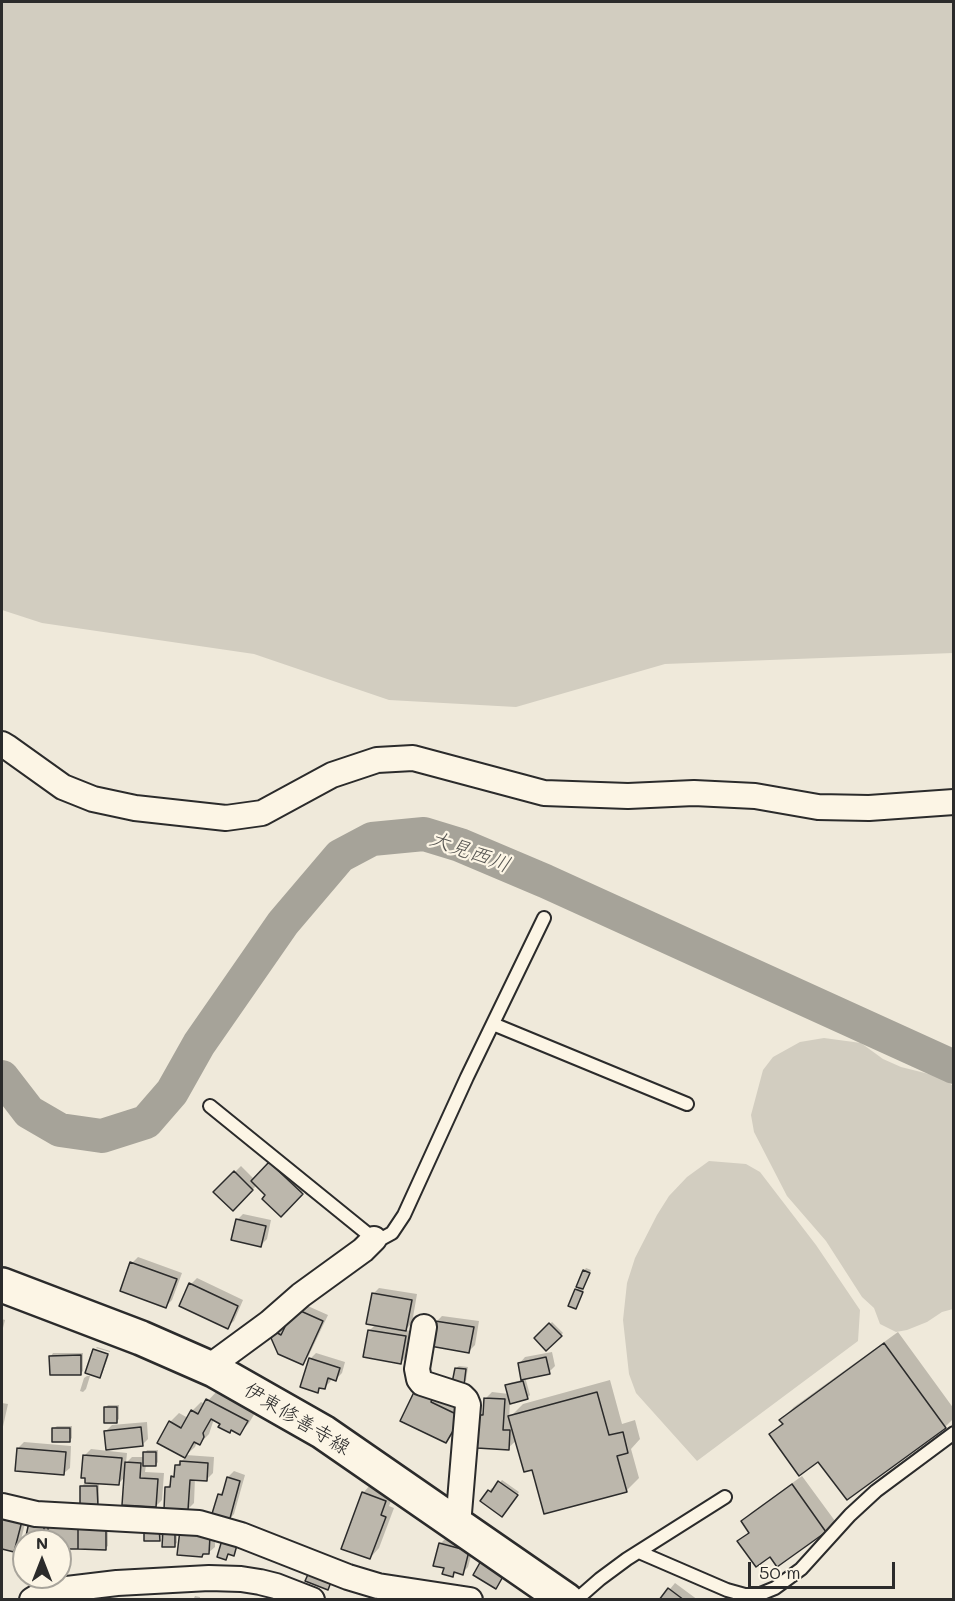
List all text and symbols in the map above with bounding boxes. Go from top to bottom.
water label: 大見西川 [426,826,514,878]
street label: 伊東修善寺線 [239,1378,355,1460]
north arrow [12,1529,72,1589]
text: N [36,1532,48,1553]
scale bar [751,1550,898,1588]
text: 50 m [759,1560,801,1584]

